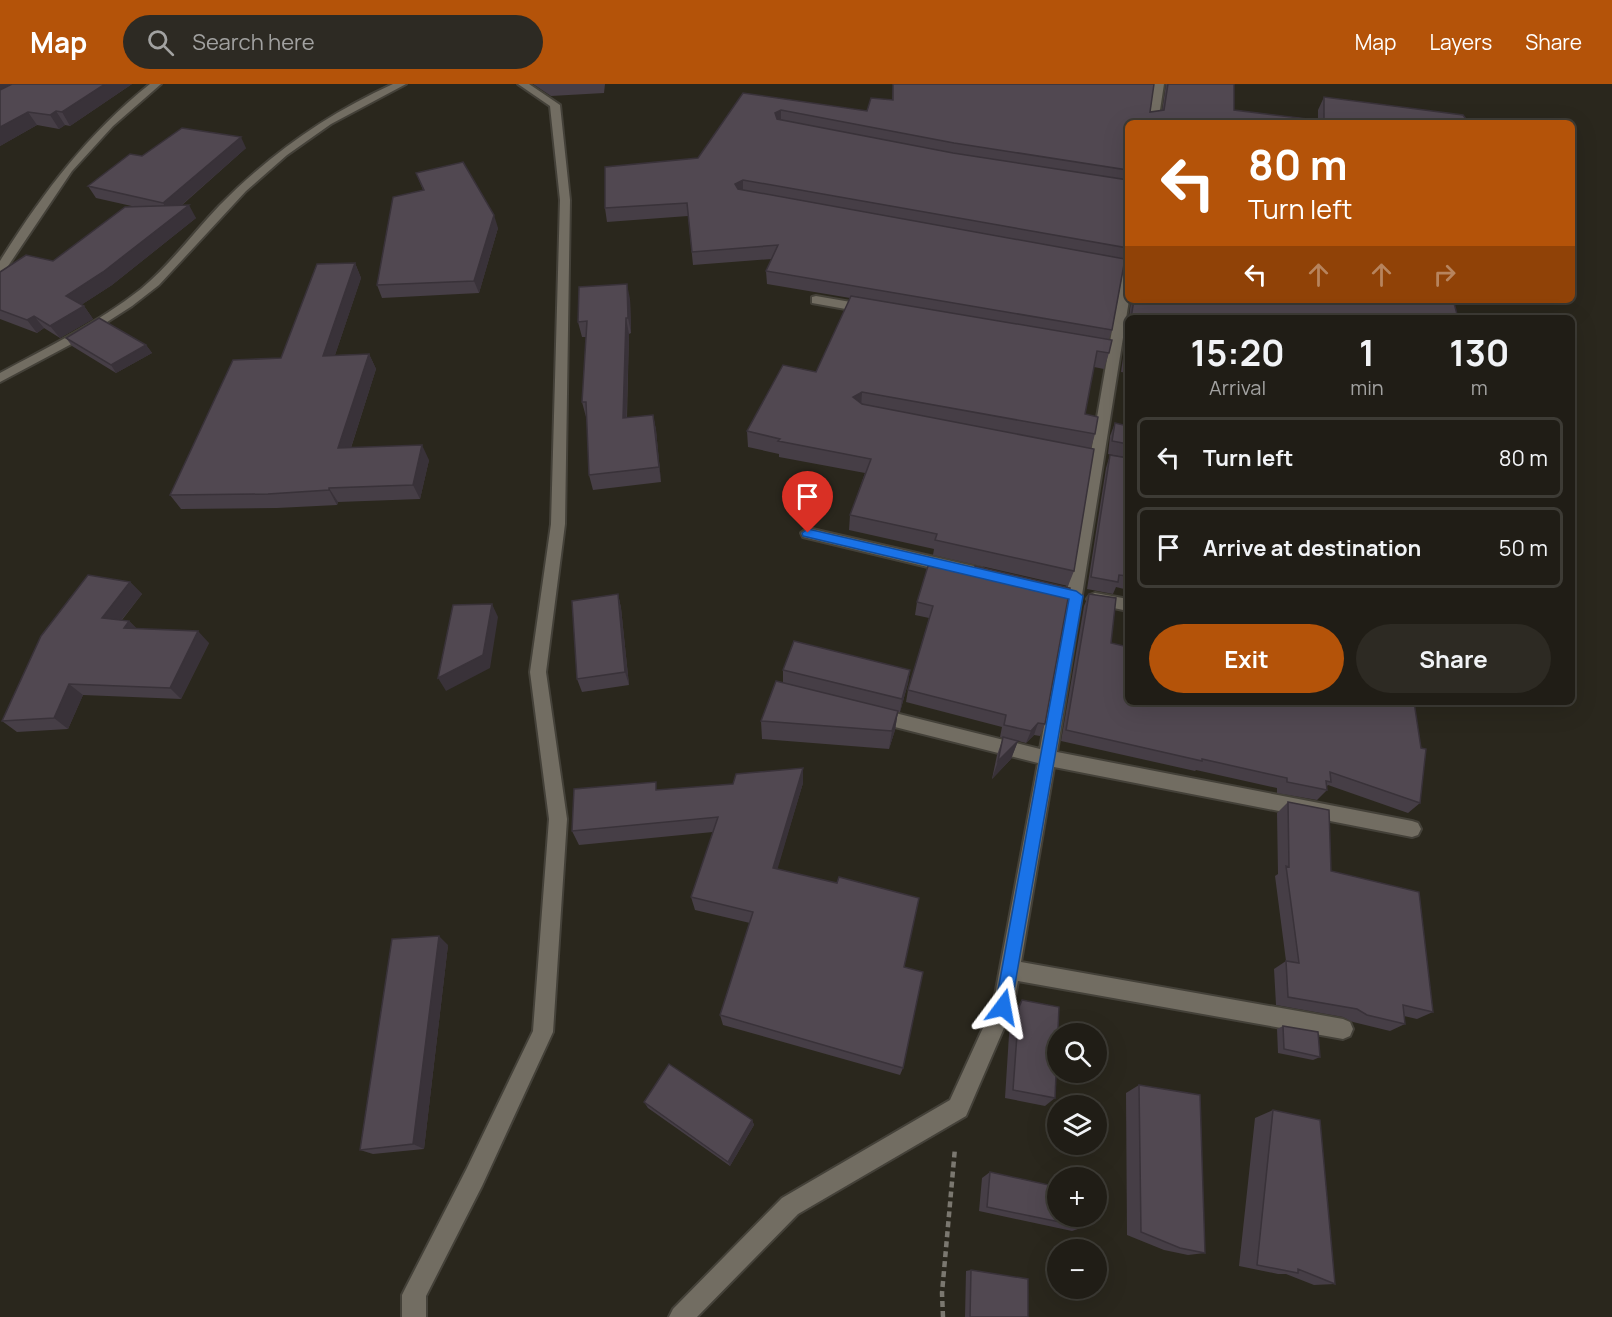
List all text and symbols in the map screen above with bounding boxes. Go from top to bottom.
search box [123,15,543,69]
text: Map [30,23,87,61]
icon: search [144,26,177,59]
text: Search here [192,27,315,57]
text: Map [1355,28,1396,56]
text: Layers [1429,28,1492,56]
text: Share [1525,28,1582,56]
text: 80 m [1248,135,1348,193]
icon: left [1149,144,1227,222]
text: Turn left [1248,190,1352,227]
icon: left [1239,258,1272,291]
icon: ahead [1302,258,1335,291]
icon: ahead [1365,258,1398,291]
icon: right [1428,258,1461,291]
text: 15:20 [1190,328,1285,377]
text: 1 [1359,328,1375,377]
text: 130 [1449,328,1510,377]
text: Arrival [1209,374,1266,401]
text: min [1350,374,1384,401]
text: m [1471,374,1488,401]
icon: left [1152,441,1185,474]
text: Turn left [1203,443,1293,473]
text: 80 m [1499,443,1548,473]
pin [782,471,833,533]
icon: arrive [791,480,824,513]
icon: arrive [1152,531,1185,564]
text: Arrive at destination [1203,533,1421,563]
text: 50 m [1499,533,1548,563]
button: Exit [1149,624,1344,693]
button: Share [1356,624,1551,693]
position arrow [971,975,1035,1039]
map controls [1047,1023,1107,1299]
button: search [1047,1023,1107,1083]
button: layers [1047,1095,1107,1155]
button: + [1047,1167,1107,1227]
button: − [1047,1239,1107,1299]

